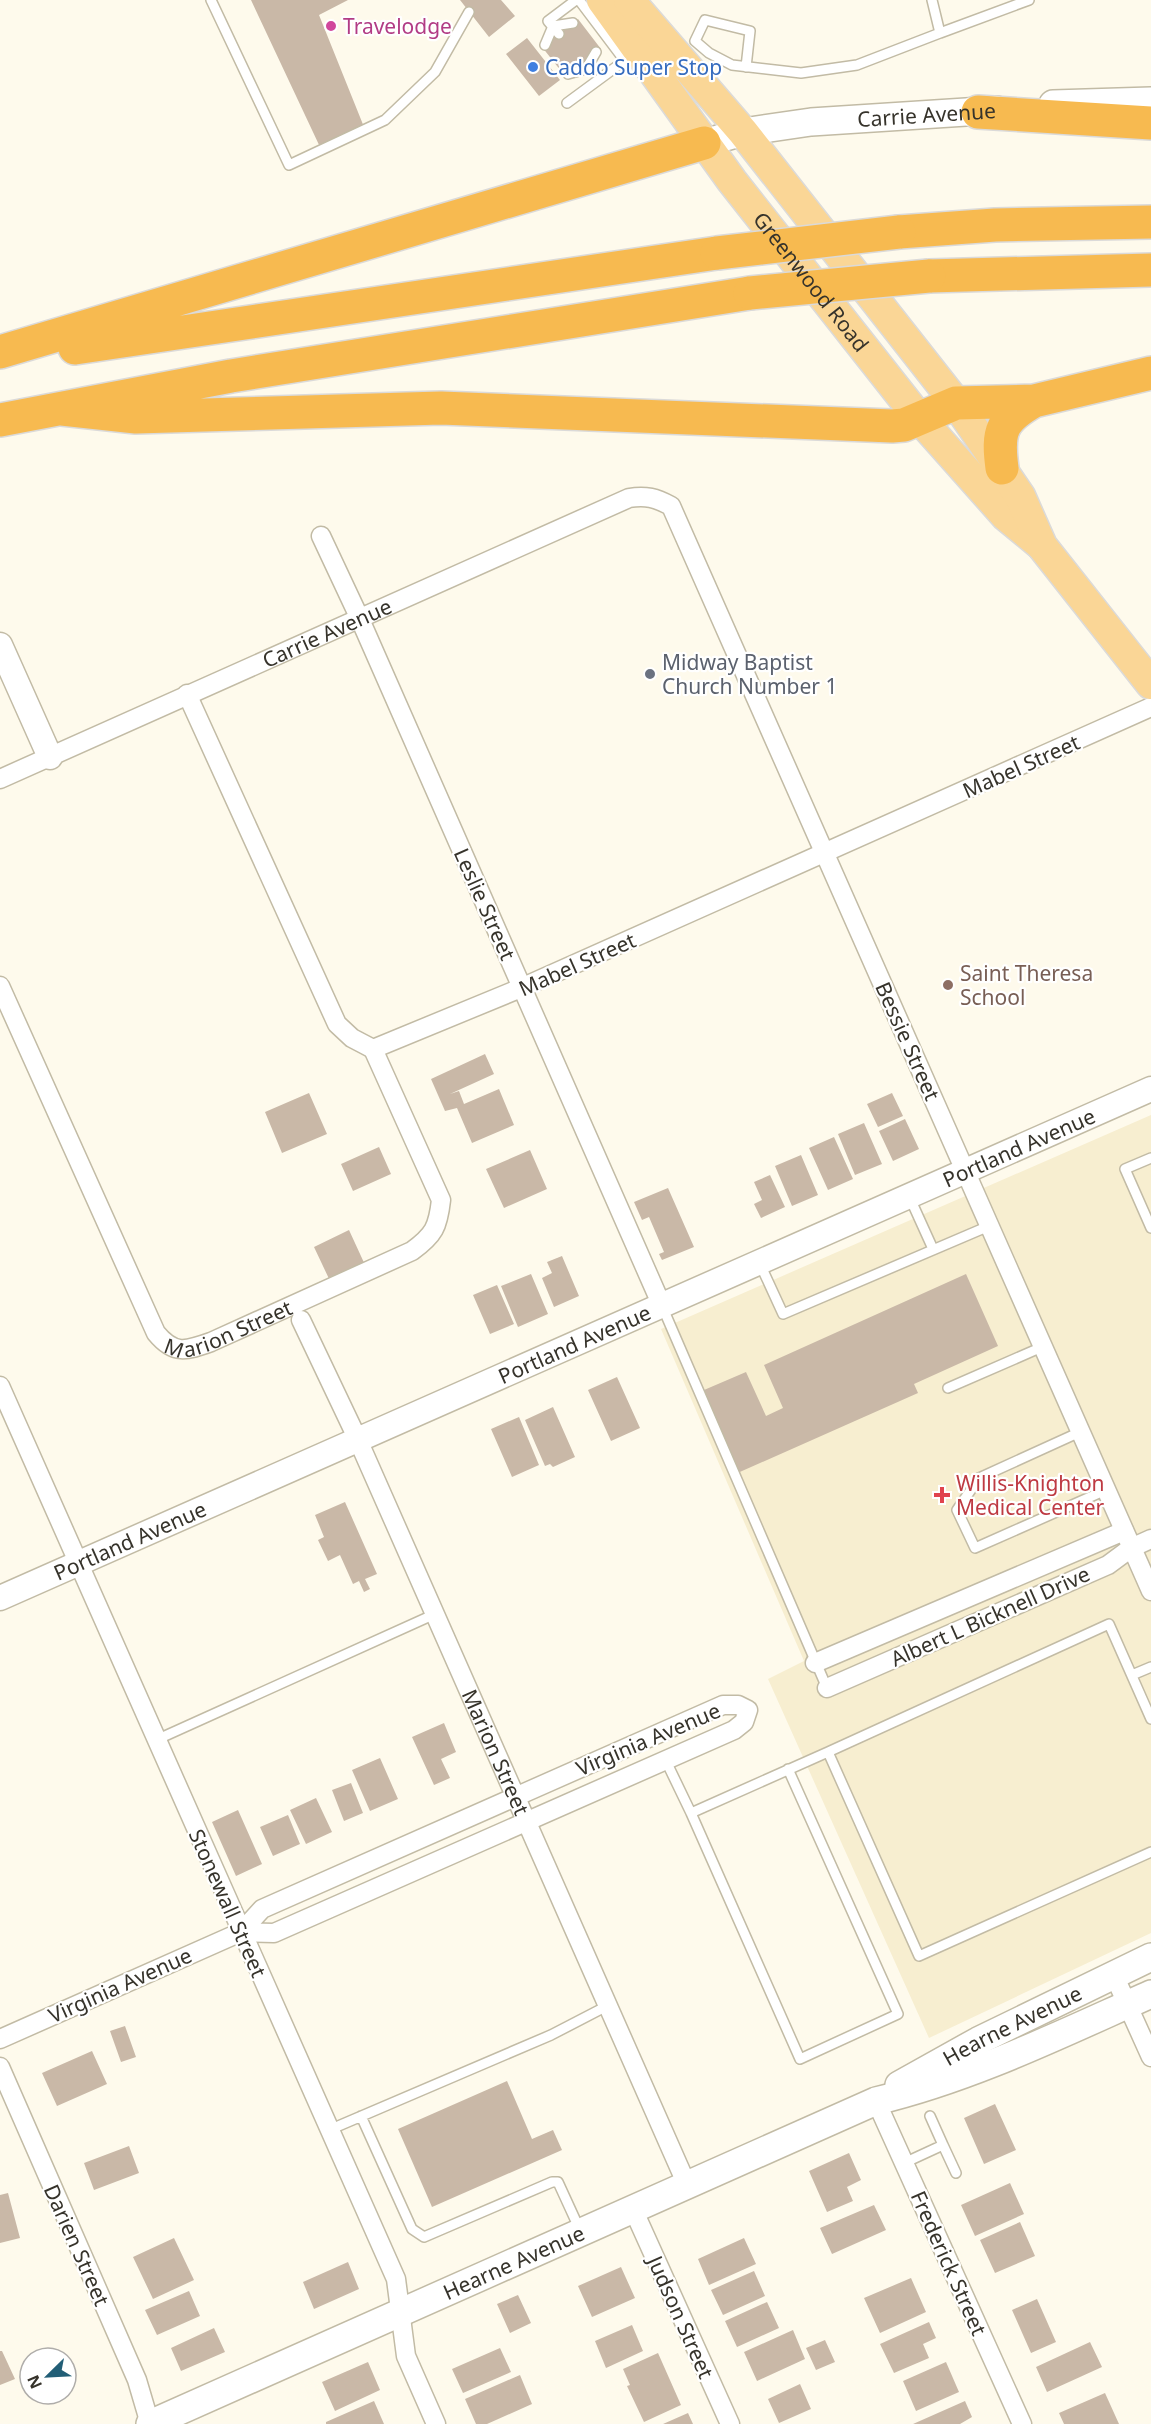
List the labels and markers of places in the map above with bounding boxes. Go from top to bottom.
place label: Travelodge [343,12,452,40]
marker: Travelodge [324,19,338,33]
place label: Caddo Super Stop [545,53,722,81]
marker: Caddo Super Stop [526,60,540,74]
place label: Midway Baptist Church Number 1 [662,648,837,700]
marker: Midway Baptist Church Number 1 [643,667,657,681]
place label: Saint Theresa School [960,959,1093,1011]
marker: Saint Theresa School [941,978,955,992]
place label: Willis-Knighton Medical Center [956,1469,1105,1521]
marker: Willis-Knighton Medical Center [933,1486,951,1504]

